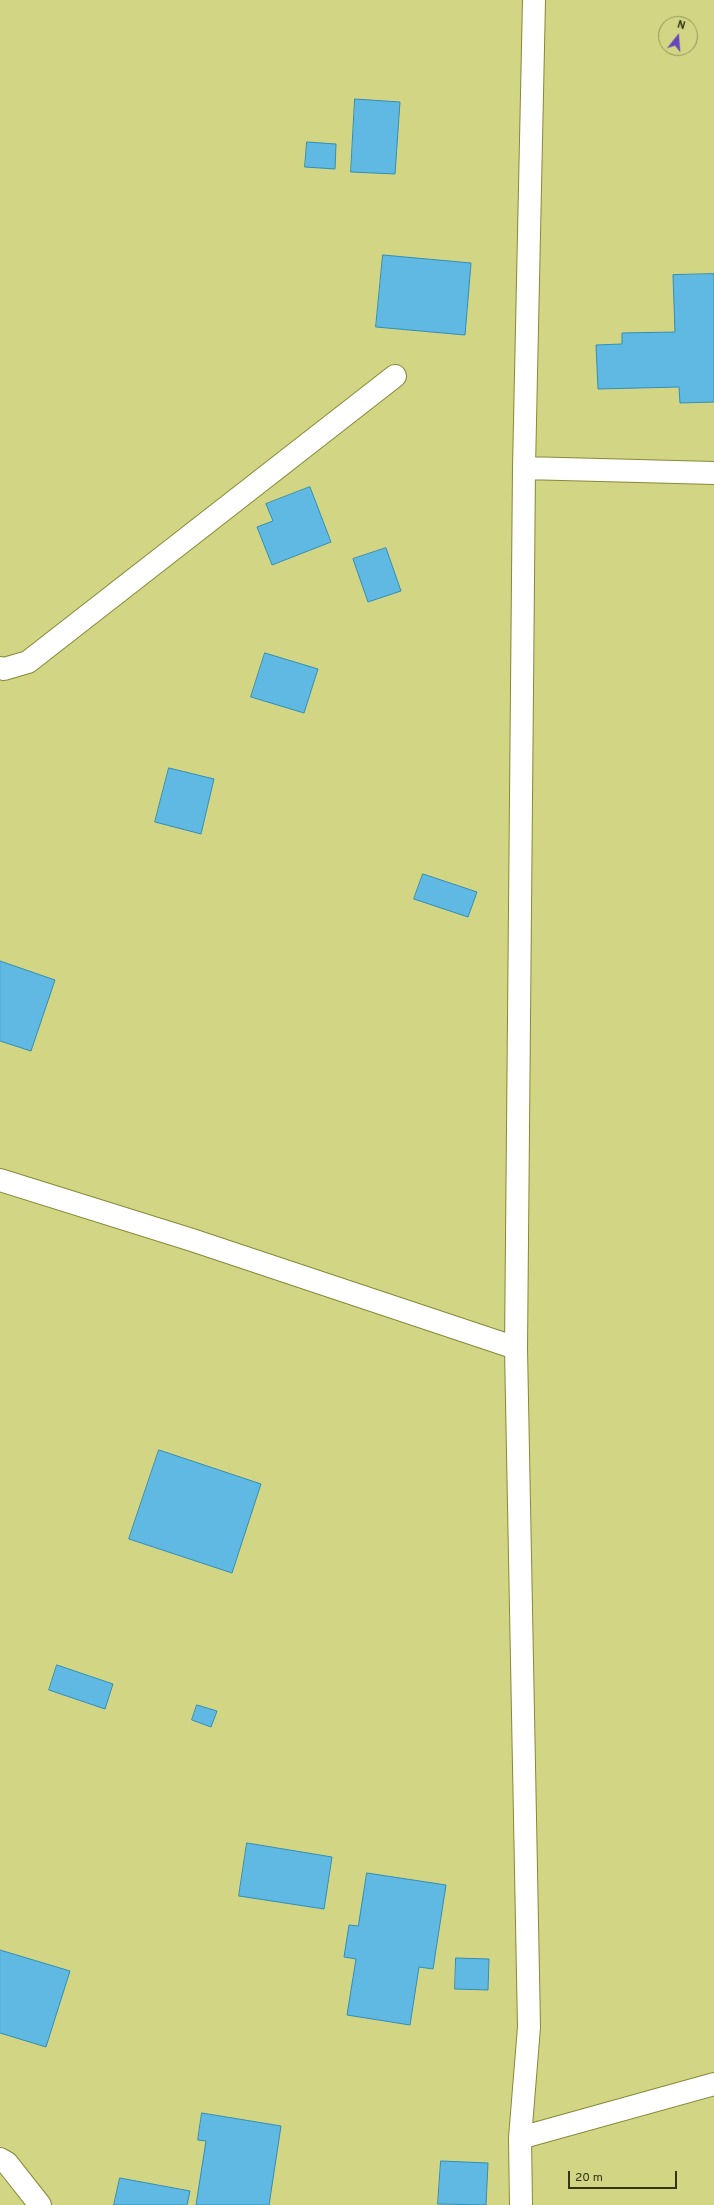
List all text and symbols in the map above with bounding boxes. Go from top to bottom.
north arrow [658,16,698,56]
text: N [675,18,687,33]
scale bar [570,2163,679,2189]
text: 20 m [575,2170,603,2186]

